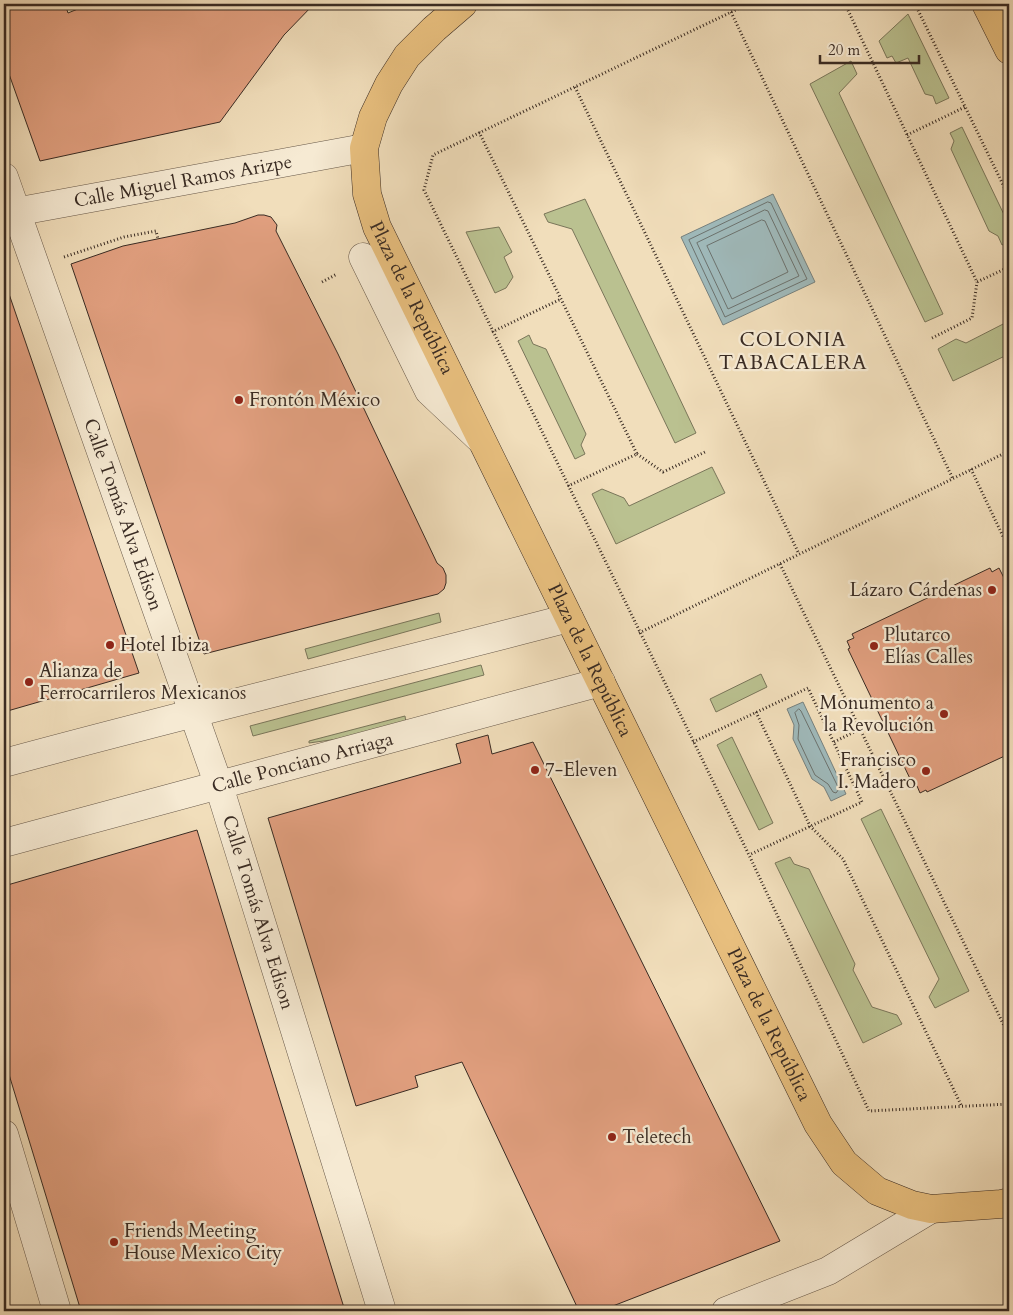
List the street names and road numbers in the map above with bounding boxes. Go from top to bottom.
street label: Calle Miguel Ramos Arizpe [72,148,294,214]
street label: Plaza de la República [363,217,460,379]
street label: Calle Tomás Alva Edison [77,415,169,614]
street label: Plaza de la República [541,579,639,741]
street label: Calle Ponciano Arriaga [209,726,396,799]
street label: Calle Tomás Alva Edison [216,812,301,1013]
street label: Plaza de la República [720,943,818,1106]

